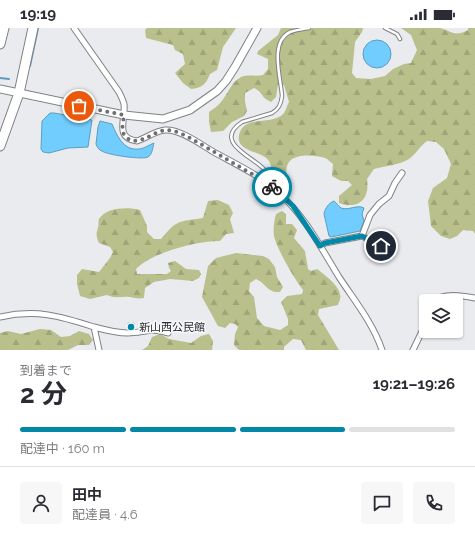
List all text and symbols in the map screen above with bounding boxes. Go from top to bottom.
text: 19:19 [20,5,56,23]
pin [62,89,96,123]
icon: bag [68,95,90,117]
courier [252,167,292,207]
icon: bike [261,176,283,198]
pin [364,229,398,263]
icon: home [370,235,392,257]
map controls [419,294,463,338]
button: layers [419,294,463,338]
place label: 新山西公民館 [139,321,205,334]
marker: 新山西公民館 [126,322,136,332]
text: 到着まで [20,363,72,378]
text: 19:21–19:26 [373,375,455,393]
text: 2 分 [20,379,67,409]
text: 配達中 · 160 m [20,441,105,456]
button: person [20,482,62,524]
button: chat [361,482,403,524]
button: phone [413,482,455,524]
text: 田中 [72,486,102,504]
text: 配達員 · 4.6 [72,507,137,522]

